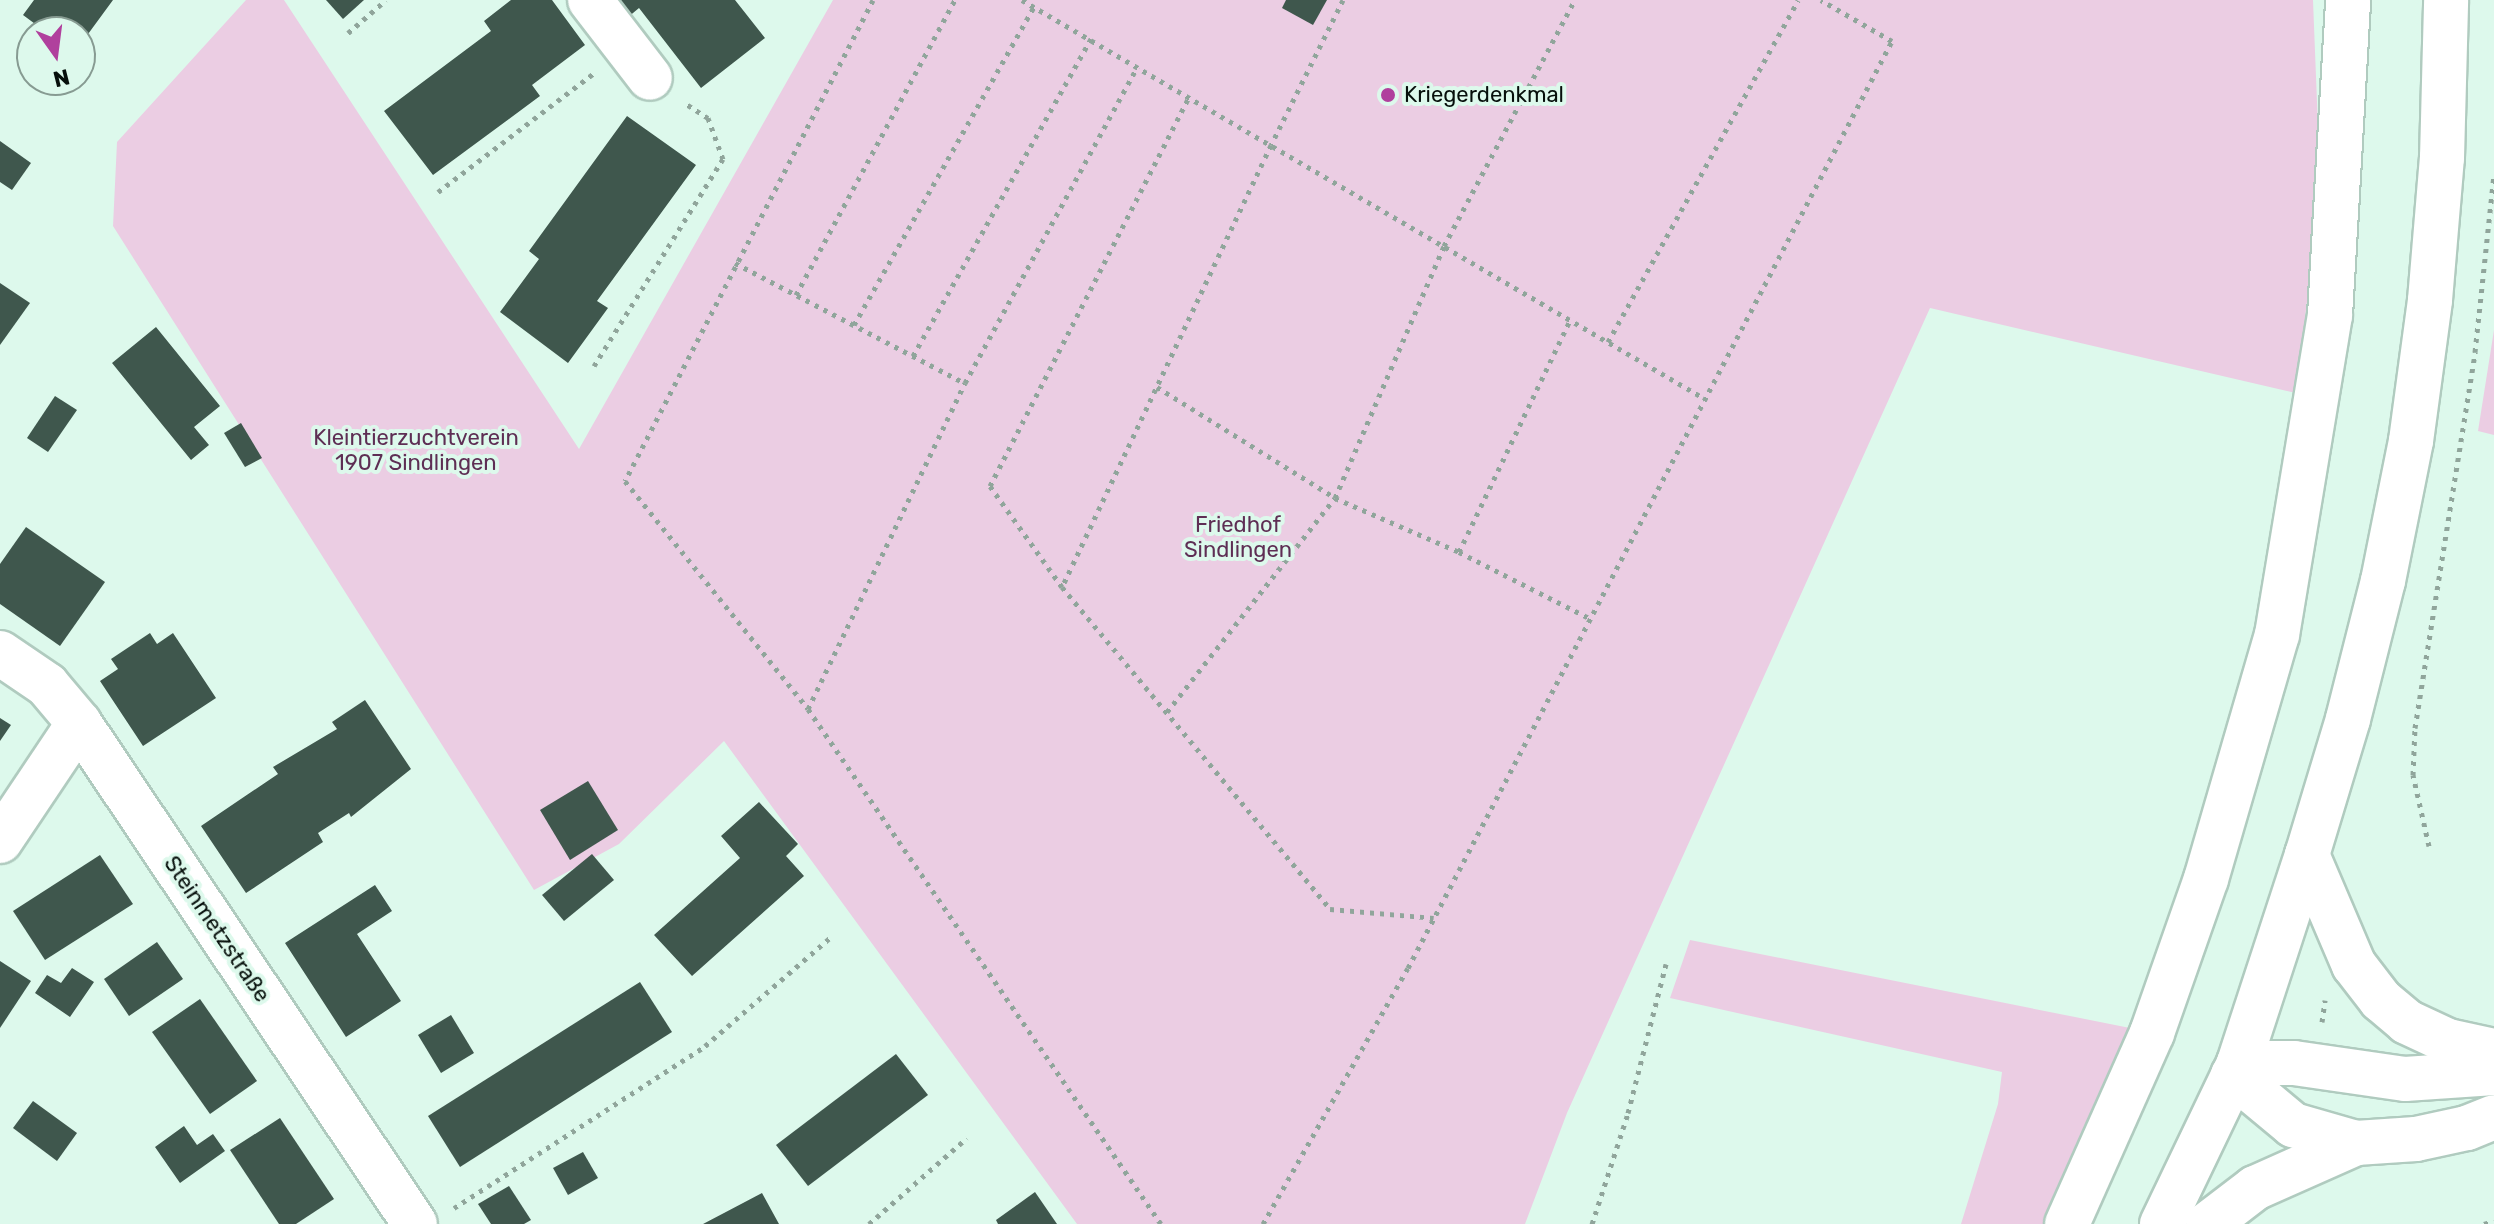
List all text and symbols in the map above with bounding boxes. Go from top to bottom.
north arrow [16,16,96,96]
text: N [51,63,72,93]
place label: Kriegerdenkmal [1404,82,1564,108]
marker: Kriegerdenkmal [1379,86,1397,104]
park label: Kleintierzuchtverein 1907 Sindlingen [313,424,519,476]
park label: Friedhof Sindlingen [1184,511,1292,562]
street label: Steinmetzstraße [158,851,276,1007]

